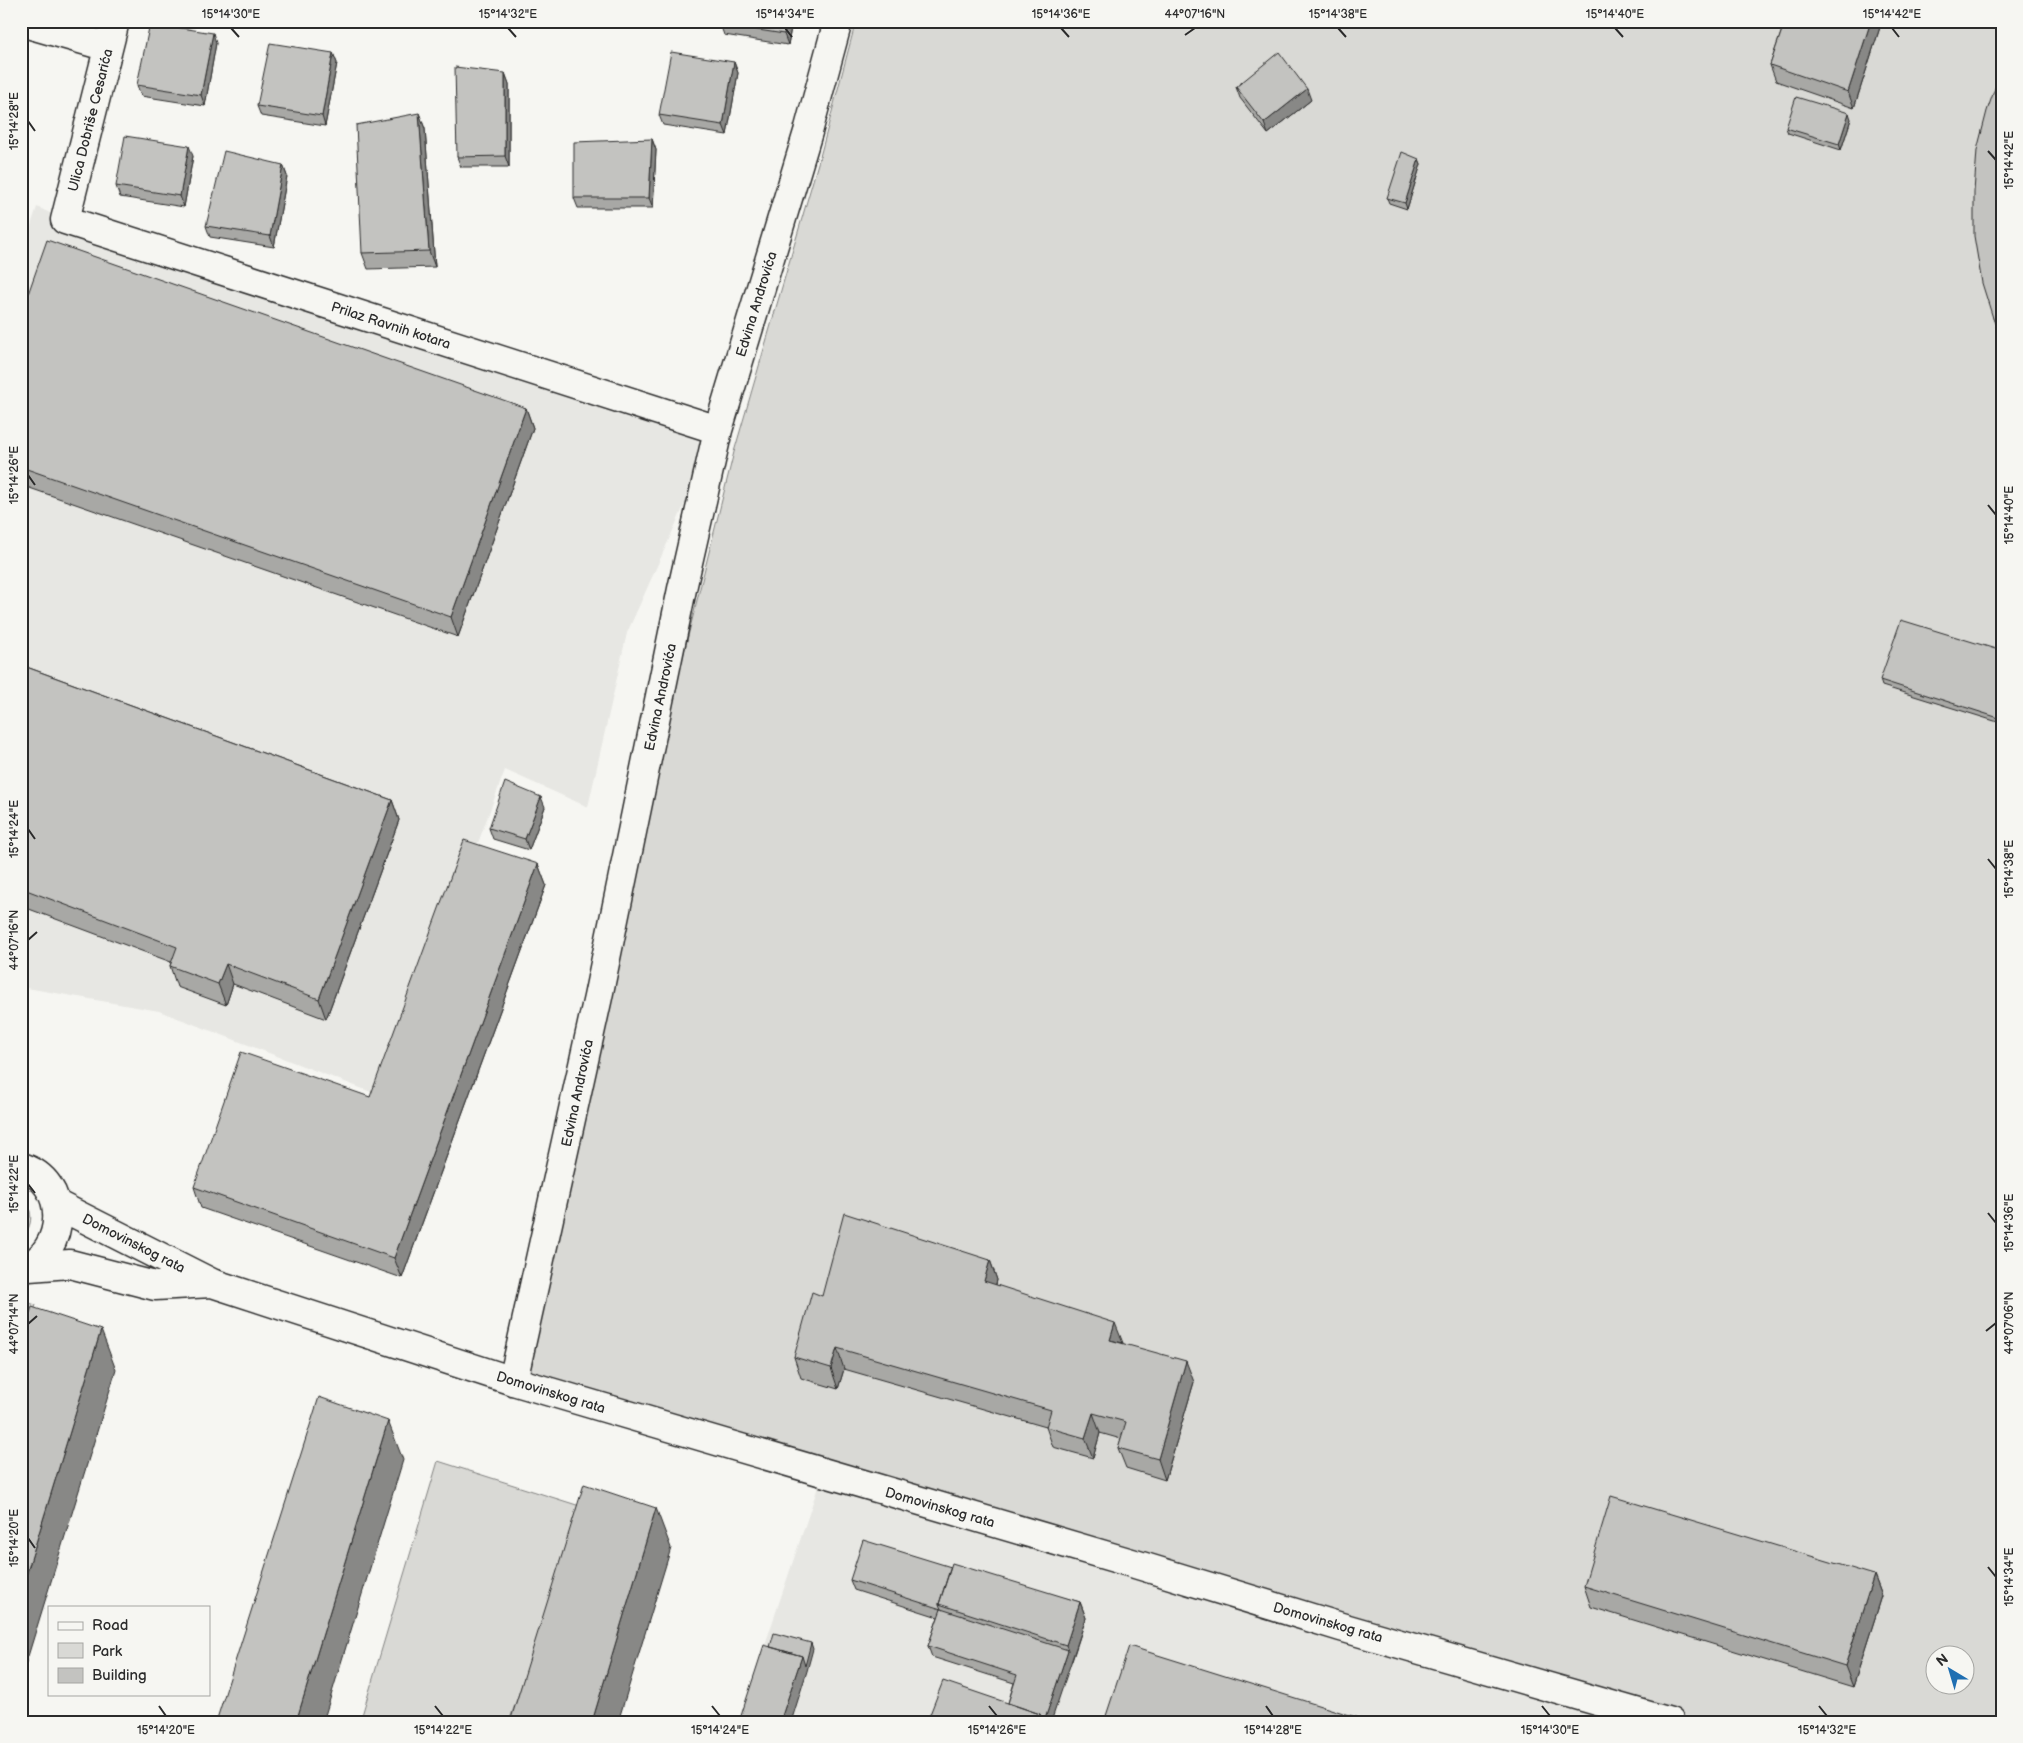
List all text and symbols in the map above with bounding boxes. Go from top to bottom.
text: 15°14'30"E [202,7,260,22]
text: 15°14'32"E [479,7,537,22]
text: 15°14'34"E [756,7,814,22]
text: 15°14'36"E [1032,7,1090,22]
text: 44°07'16"N [1165,7,1225,22]
text: 15°14'38"E [1309,7,1367,22]
text: 15°14'40"E [1586,7,1644,22]
text: 15°14'42"E [1863,7,1921,22]
street label: Ulica Dobriše Cesarića [64,47,116,193]
text: 15°14'28"E [7,92,22,150]
text: 15°14'42"E [2002,131,2017,189]
street label: Edvina Androvića [732,249,781,359]
street label: Prilaz Ravnih kotara [329,298,453,353]
text: 15°14'26"E [7,446,22,504]
text: 15°14'40"E [2002,486,2017,544]
street label: Edvina Androvića [641,642,680,752]
text: 15°14'24"E [7,800,22,858]
text: 15°14'38"E [2002,840,2017,898]
text: 44°07'16"N [7,910,22,970]
street label: Edvina Androvića [558,1038,597,1148]
text: 15°14'22"E [7,1155,22,1213]
text: 15°14'36"E [2002,1194,2017,1252]
street label: Domovinskog rata [79,1210,188,1277]
text: 44°07'06"N [2002,1291,2017,1355]
text: 44°07'14"N [7,1294,22,1354]
street label: Domovinskog rata [494,1368,608,1417]
street label: Domovinskog rata [883,1484,997,1531]
text: 15°14'20"E [7,1509,22,1567]
text: 15°14'34"E [2002,1548,2017,1606]
street label: Domovinskog rata [1271,1599,1385,1646]
legend [48,1606,210,1696]
text: Road [92,1616,128,1635]
text: Park [92,1642,123,1661]
north arrow [1926,1646,1976,1696]
text: N [1933,1650,1952,1670]
text: Building [92,1666,147,1685]
text: 15°14'20"E [137,1723,195,1738]
text: 15°14'22"E [414,1723,472,1738]
text: 15°14'24"E [691,1723,749,1738]
text: 15°14'26"E [968,1723,1026,1738]
text: 15°14'28"E [1244,1723,1302,1738]
text: 15°14'30"E [1521,1723,1579,1738]
text: 15°14'32"E [1798,1723,1856,1738]

